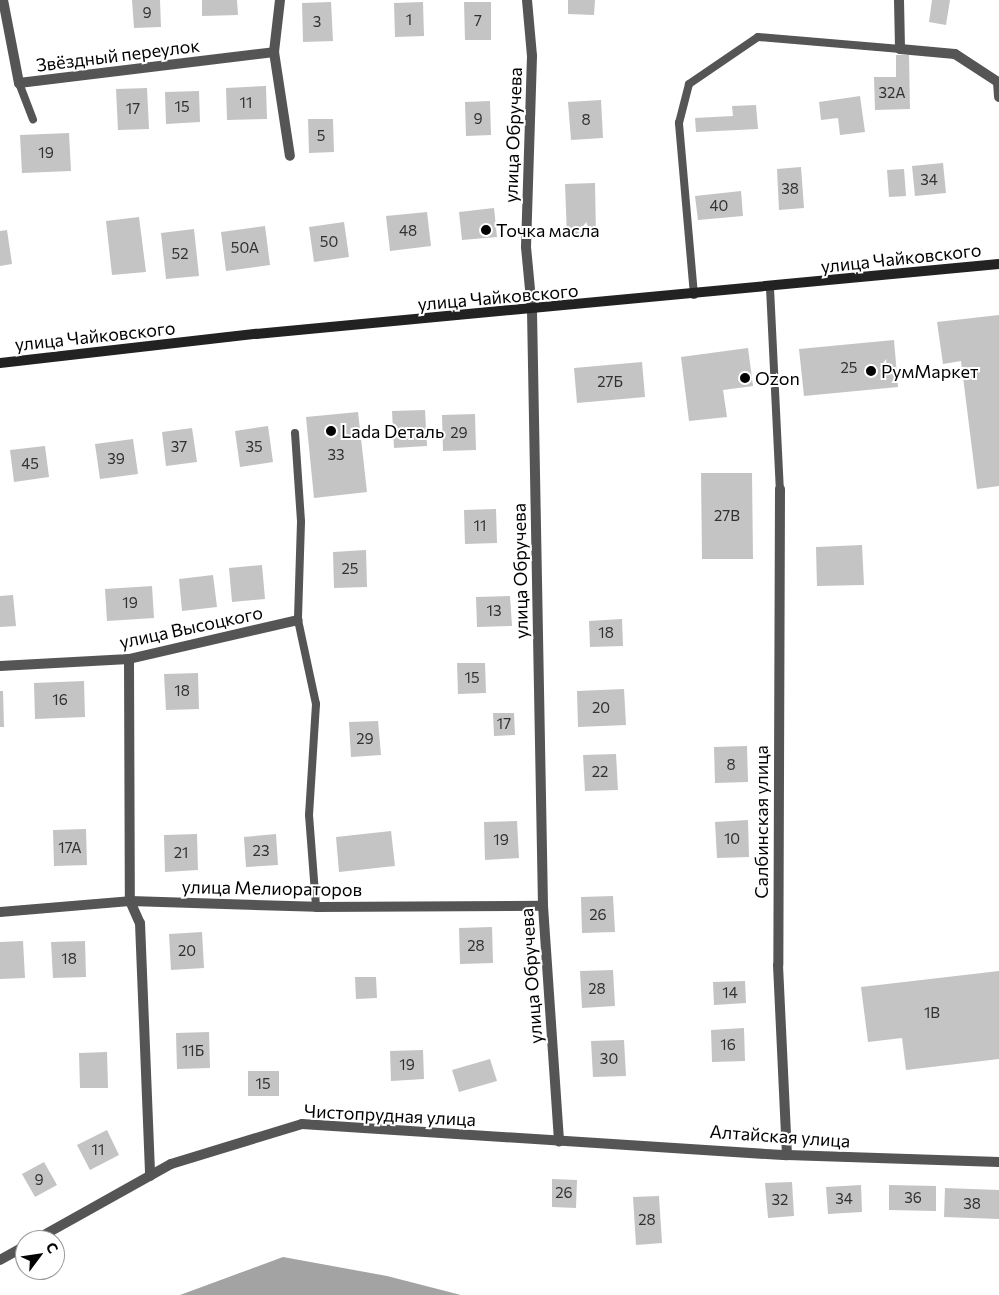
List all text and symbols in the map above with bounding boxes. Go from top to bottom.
house number: 9 [142,4,152,22]
house number: 1 [406,11,412,29]
house number: 7 [474,12,482,30]
house number: 3 [313,13,321,31]
street label: Звёздный переулок [35,34,201,76]
street label: улица Обручева [500,67,526,203]
house number: 32А [878,84,906,102]
house number: 11 [240,94,252,112]
house number: 15 [174,98,190,116]
house number: 17 [126,100,140,118]
house number: 9 [473,110,483,128]
house number: 8 [581,111,591,129]
house number: 5 [317,127,325,145]
house number: 19 [38,144,54,162]
house number: 34 [920,171,938,189]
house number: 38 [781,180,799,198]
house number: 40 [710,197,728,215]
place label: Точка масла [496,219,600,241]
house number: 48 [399,222,417,240]
marker: Точка масла [480,224,492,236]
house number: 50 [320,233,338,251]
house number: 50А [231,239,259,257]
street label: улица Чайковского [820,239,982,277]
house number: 52 [172,245,188,263]
street label: улица Чайковского [417,279,579,315]
street label: улица Чайковского [14,317,176,355]
house number: 25 [841,359,857,377]
place label: РумМаркет [881,360,978,382]
marker: РумМаркет [865,365,877,377]
place label: Ozon [755,367,800,389]
marker: Ozon [739,372,751,384]
house number: 27Б [597,373,623,391]
place label: Lada Dеталь [341,420,444,442]
house number: 29 [450,424,468,442]
marker: Lada Dеталь [325,425,337,437]
house number: 37 [171,438,187,456]
house number: 35 [245,438,263,456]
house number: 33 [327,446,345,464]
house number: 39 [107,450,125,468]
house number: 45 [21,455,39,473]
street label: улица Обручева [508,503,532,639]
house number: 27В [714,507,740,525]
house number: 11 [474,517,486,535]
house number: 25 [342,560,358,578]
house number: 19 [122,594,138,612]
street label: улица Высоцкого [117,601,265,653]
house number: 13 [487,602,501,620]
house number: 18 [598,624,614,642]
house number: 15 [464,669,480,687]
house number: 18 [174,682,190,700]
house number: 16 [52,691,68,709]
house number: 20 [592,699,610,717]
house number: 17 [497,715,511,733]
house number: 29 [356,730,374,748]
street label: Салбинская улица [750,745,772,899]
house number: 8 [726,756,736,774]
house number: 22 [592,763,608,781]
house number: 10 [724,830,740,848]
house number: 19 [493,831,509,849]
house number: 17А [58,839,82,857]
house number: 23 [253,842,269,860]
house number: 21 [174,844,188,862]
street label: улица Мелиораторов [182,876,362,900]
house number: 26 [589,906,607,924]
street label: улица Обручева [515,907,547,1045]
house number: 28 [467,937,485,955]
house number: 20 [178,942,196,960]
house number: 18 [61,950,77,968]
house number: 28 [588,980,606,998]
house number: 14 [722,984,738,1002]
house number: 1В [924,1004,940,1022]
house number: 16 [720,1036,736,1054]
house number: 11Б [182,1042,204,1060]
house number: 30 [600,1050,618,1068]
house number: 19 [399,1056,415,1074]
house number: 15 [255,1075,271,1093]
street label: Чистопрудная улица [304,1100,476,1130]
street label: Алтайская улица [709,1120,851,1152]
house number: 11 [92,1141,104,1159]
house number: 9 [34,1171,44,1189]
house number: 26 [555,1184,573,1202]
house number: 36 [904,1189,922,1207]
house number: 34 [835,1190,853,1208]
house number: 32 [772,1191,788,1209]
house number: 38 [963,1195,981,1213]
house number: 28 [638,1211,656,1229]
north arrow [15,1230,65,1280]
text: С [43,1239,62,1256]

